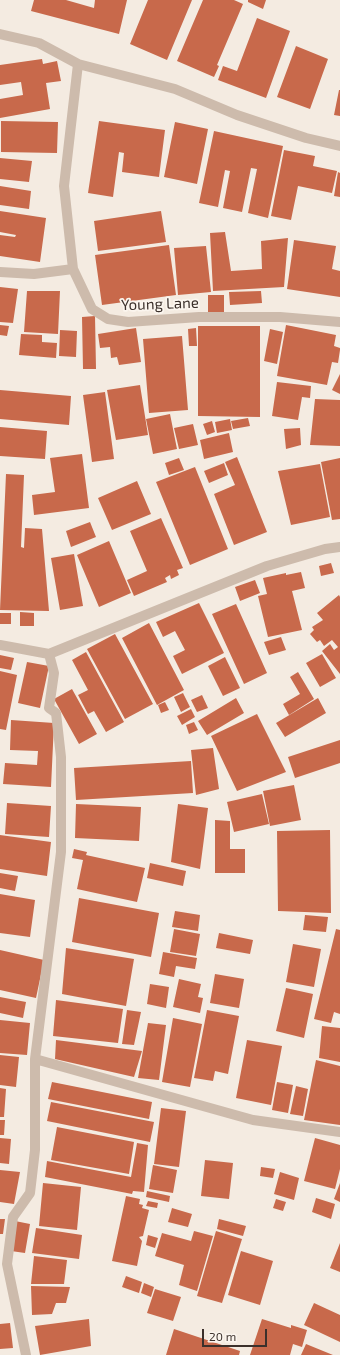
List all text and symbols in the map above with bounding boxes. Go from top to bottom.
street label: Young Lane [121,294,199,314]
scale bar [204,1321,269,1347]
text: 20 m [209,1329,236,1343]

